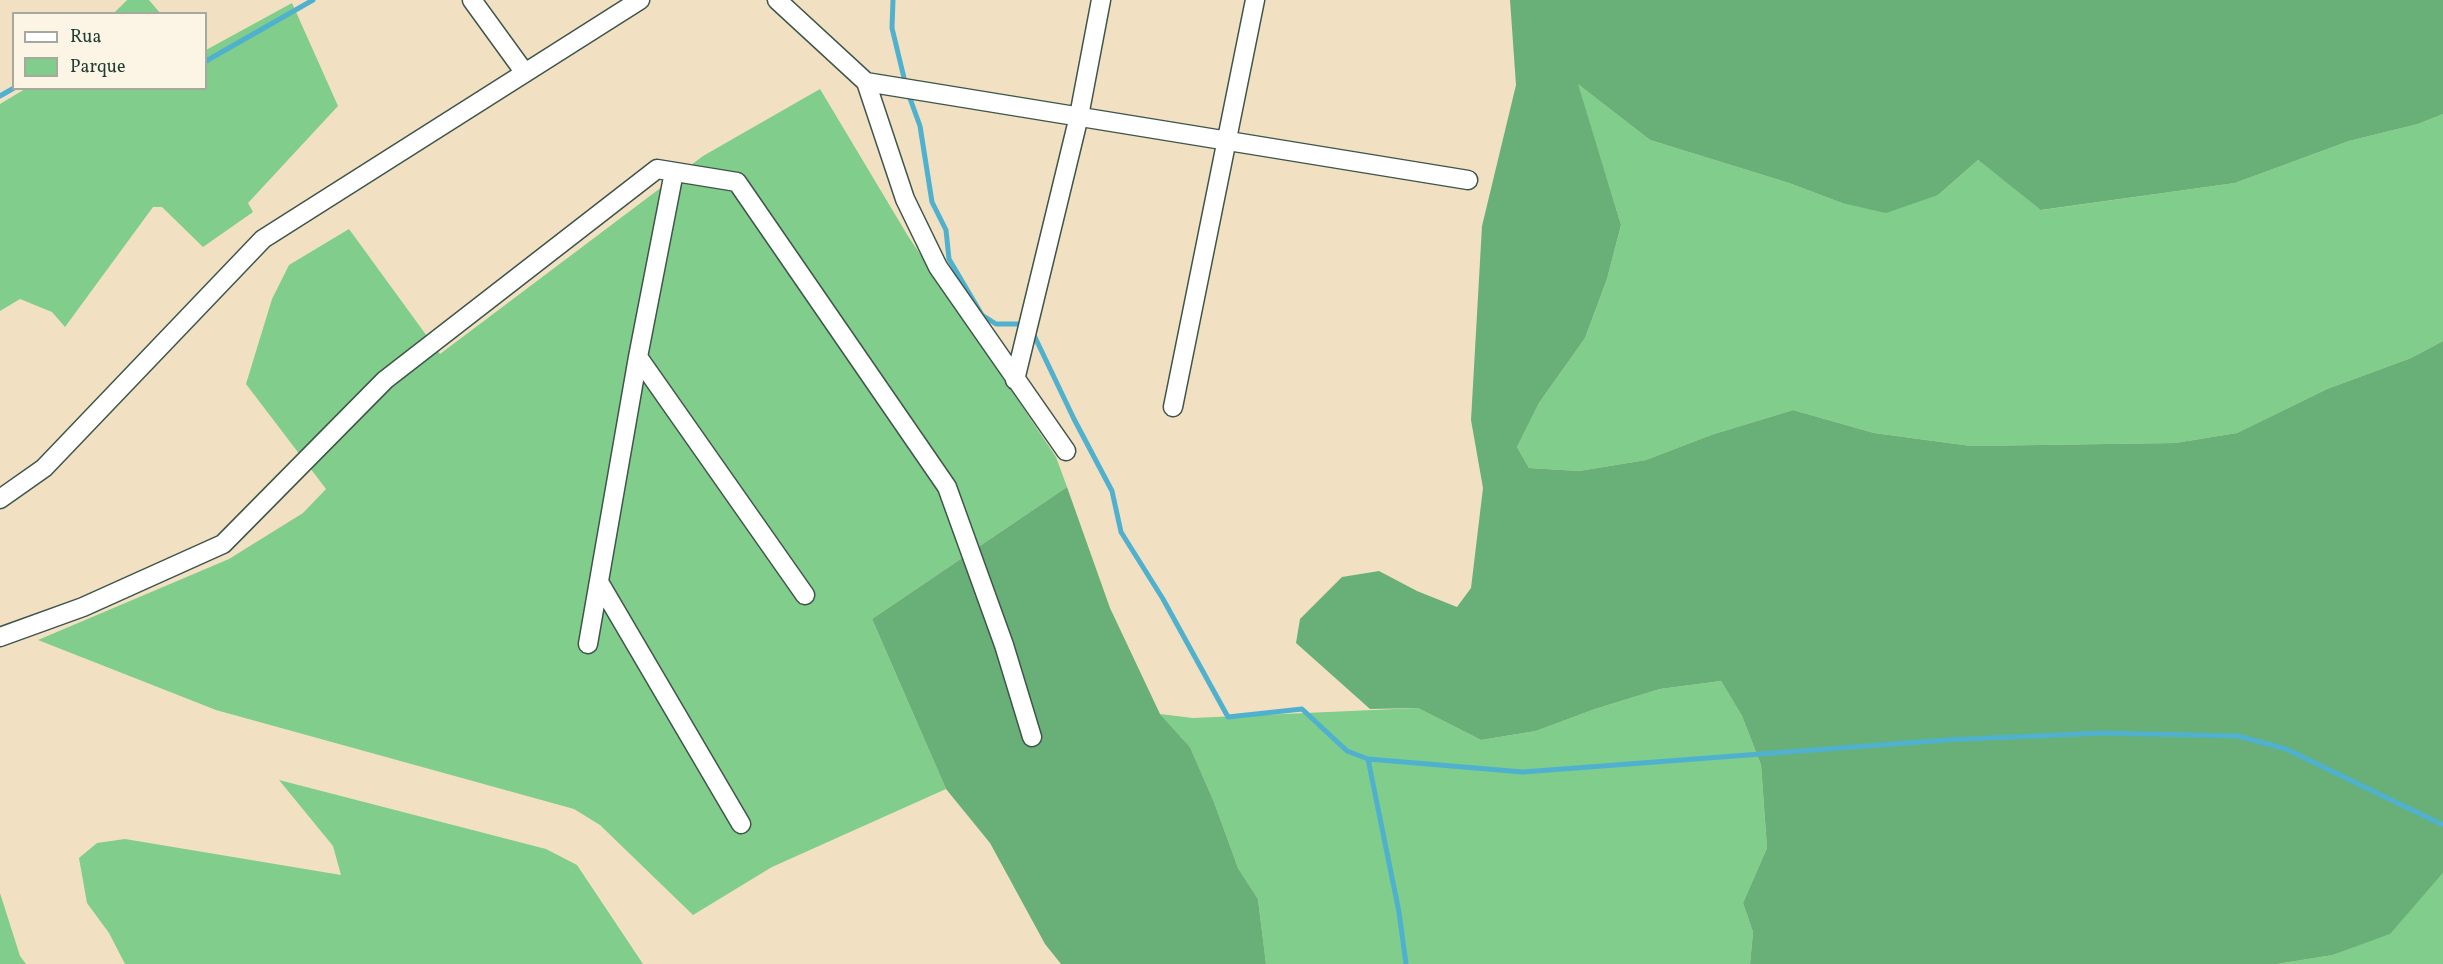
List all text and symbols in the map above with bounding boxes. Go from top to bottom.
legend [12,12,207,90]
text: Rua [70,25,101,50]
text: Parque [70,55,125,80]

